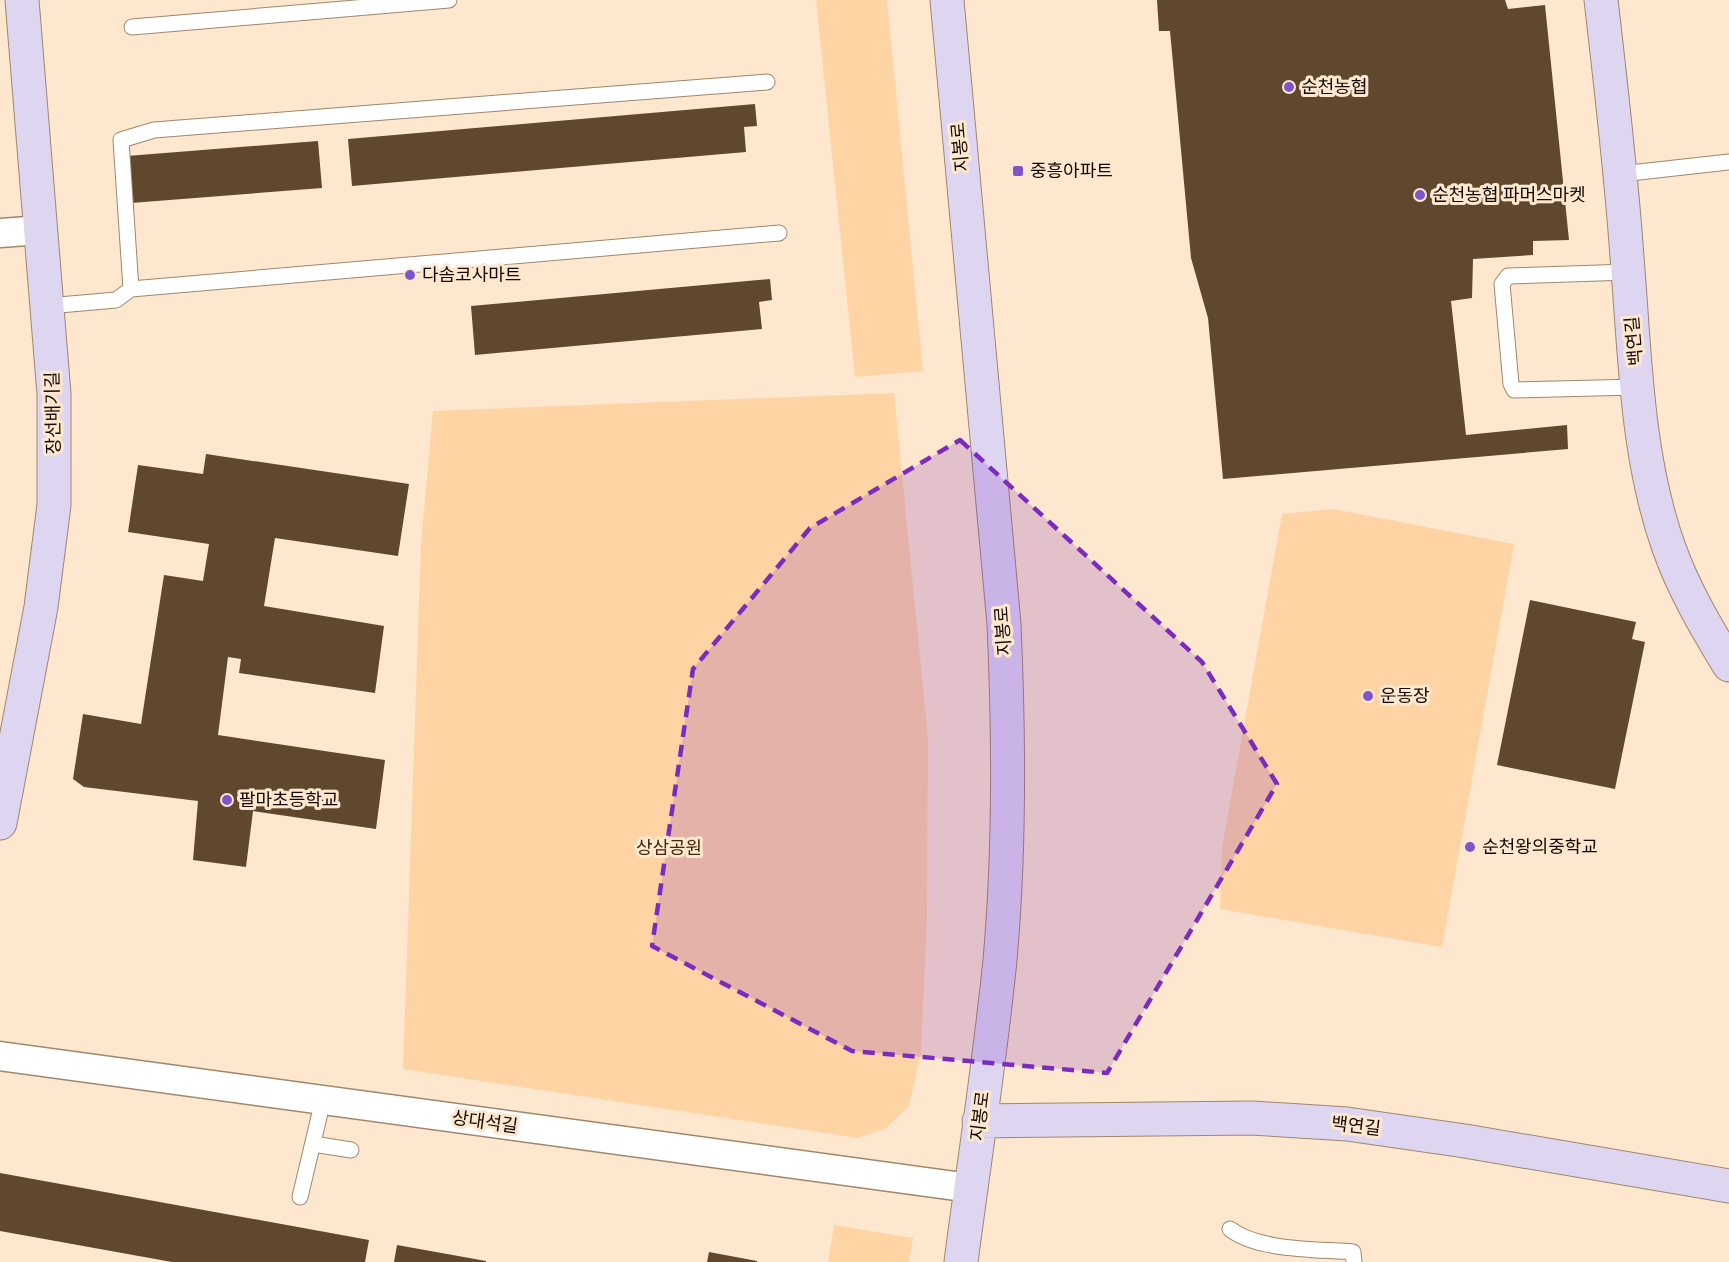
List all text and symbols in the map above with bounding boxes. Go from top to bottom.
place label: 순천농협 [1301,74,1367,98]
marker: 순천농협 [1282,80,1296,94]
street label: 지봉로 [945,121,973,173]
place label: 중흥아파트 [1030,158,1113,182]
marker: 중흥아파트 [1011,164,1025,178]
place label: 순천농협 파머스마켓 [1432,182,1586,206]
marker: 순천농협 파머스마켓 [1413,188,1427,202]
place label: 다솜코사마트 [422,262,521,286]
marker: 다솜코사마트 [403,268,417,282]
street label: 백연길 [1619,315,1647,367]
street label: 장선배기길 [39,371,65,455]
street label: 지봉로 [988,605,1016,657]
place label: 운동장 [1380,683,1430,707]
marker: 운동장 [1361,689,1375,703]
place label: 팔마초등학교 [239,787,338,811]
marker: 팔마초등학교 [220,793,234,807]
place label: 순천왕의중학교 [1482,834,1598,858]
park label: 상삼공원 [636,835,702,859]
marker: 순천왕의중학교 [1463,840,1477,854]
street label: 지봉로 [964,1090,994,1142]
street label: 상대석길 [451,1105,520,1138]
street label: 백연길 [1330,1110,1382,1140]

